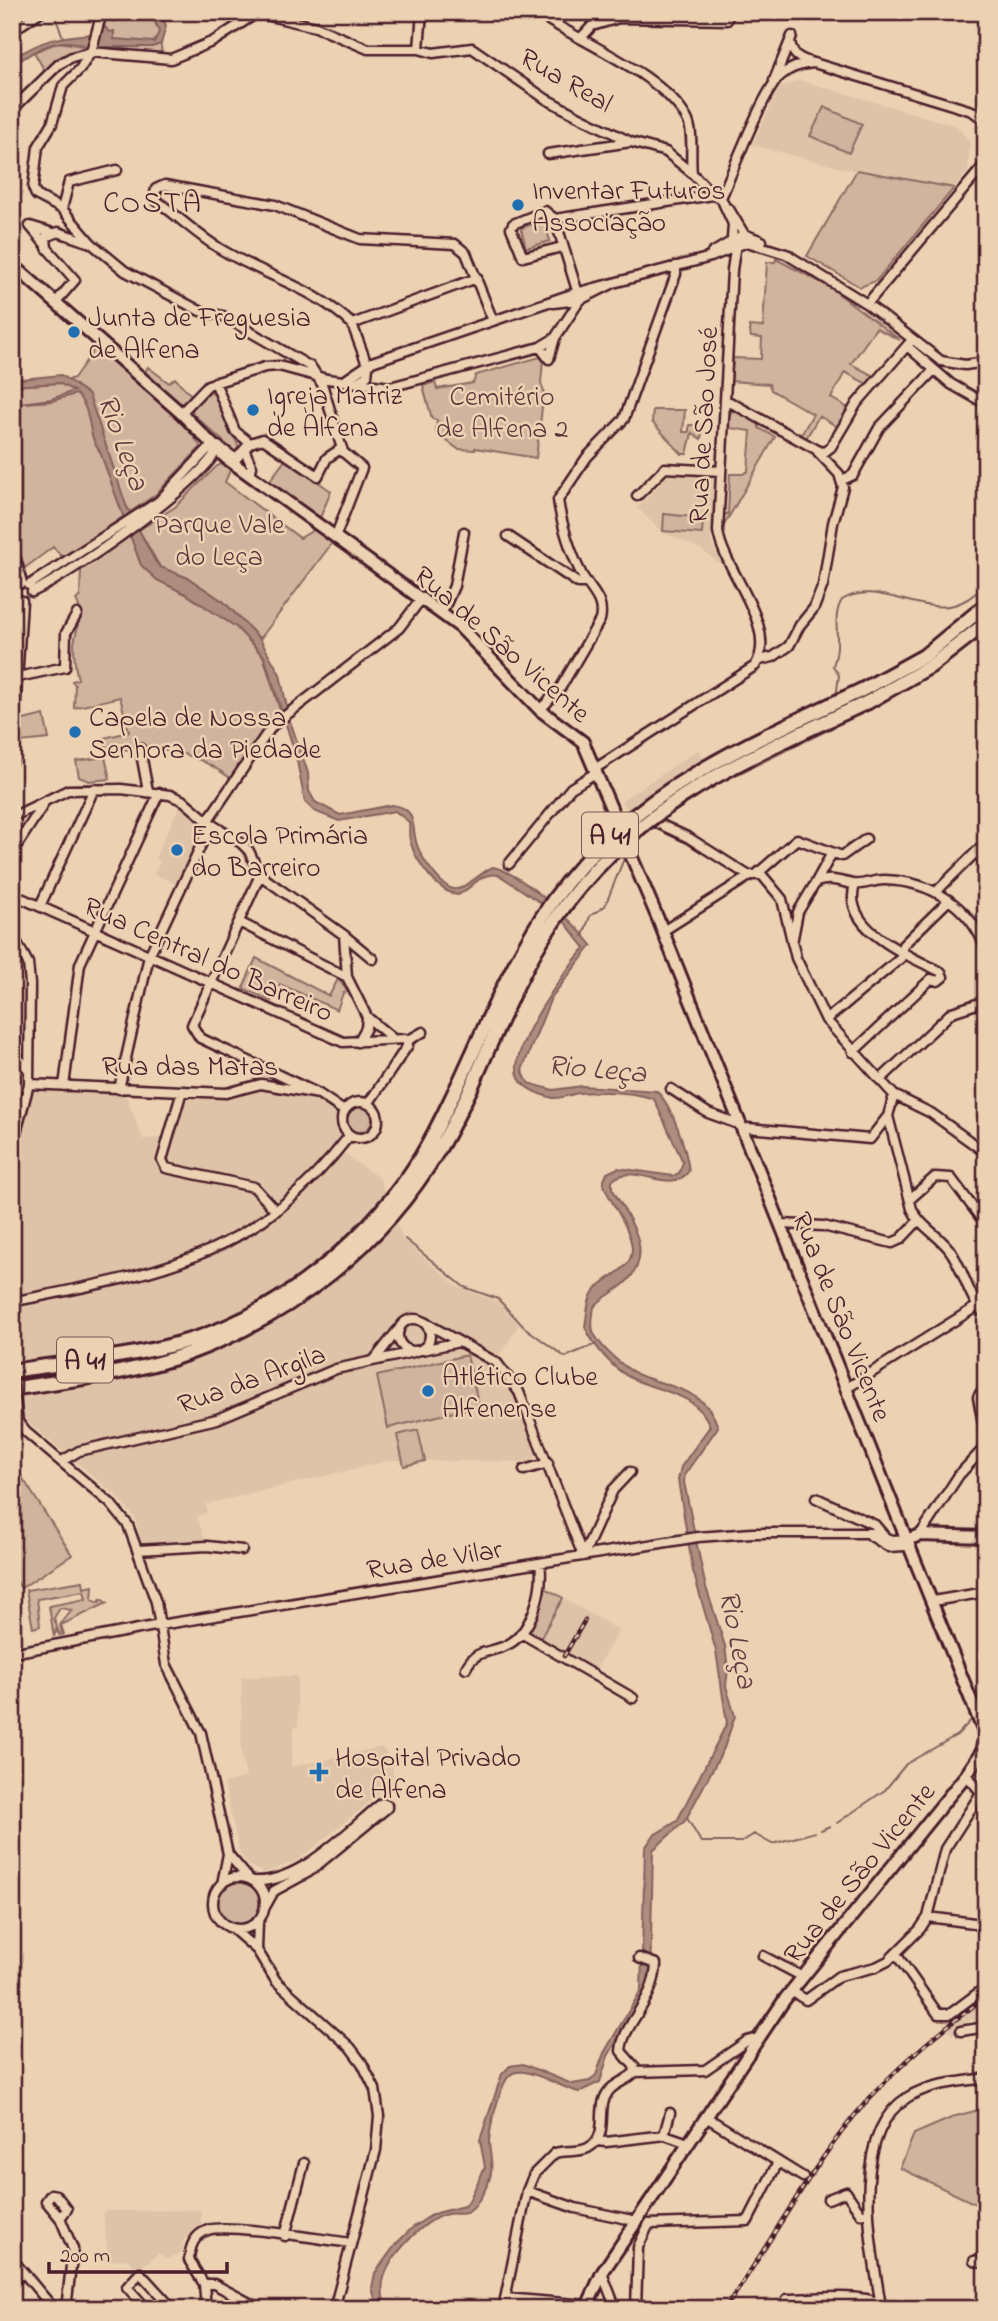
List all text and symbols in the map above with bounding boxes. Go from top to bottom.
street label: Rua Real [511,39,619,125]
place label: Inventar Futuros Associação [532,172,726,245]
district label: COSTA [103,183,203,227]
marker: Inventar Futuros Associação [510,197,526,213]
place label: Junta de Freguesia de Alfena [88,299,311,372]
marker: Junta de Freguesia de Alfena [66,324,82,340]
street label: Rua de São José [680,325,731,525]
place label: Igreja Matriz de Alfena [267,377,402,450]
park label: Cemitério de Alfena 2 [436,378,568,451]
water label: Rio Leça [84,389,159,498]
marker: Igreja Matriz de Alfena [245,402,261,418]
park label: Parque Vale do Leça [154,506,285,579]
street label: Rua de São Vicente [403,557,599,735]
place label: Capela de Nossa Senhora da Piedade [89,699,322,772]
marker: Capela de Nossa Senhora da Piedade [67,724,83,740]
road number: A 41 [582,813,638,858]
place label: Escola Primária do Barreiro [191,817,368,890]
marker: Escola Primária do Barreiro [169,842,185,858]
street label: Rua Central do Barreiro [76,888,339,1035]
water label: Rio Leça [545,1045,649,1097]
street label: Rua das Matas [102,1048,278,1089]
street label: Rua de São Vicente [779,1206,901,1429]
street label: Rua da Argila [172,1336,332,1427]
road number: A 41 [57,1338,113,1382]
place label: Atlético Clube Alfenense [442,1358,598,1431]
marker: Atlético Clube Alfenense [420,1383,436,1399]
street label: Rua de Vilar [364,1530,506,1592]
water label: Rio Leça [705,1587,767,1693]
place label: Hospital Privado de Alfena [335,1739,521,1812]
marker: Hospital Privado de Alfena [309,1762,329,1782]
street label: Rua de São Vicente [775,1774,947,1974]
scale bar [49,2230,228,2274]
text: 200 m [60,2242,110,2272]

